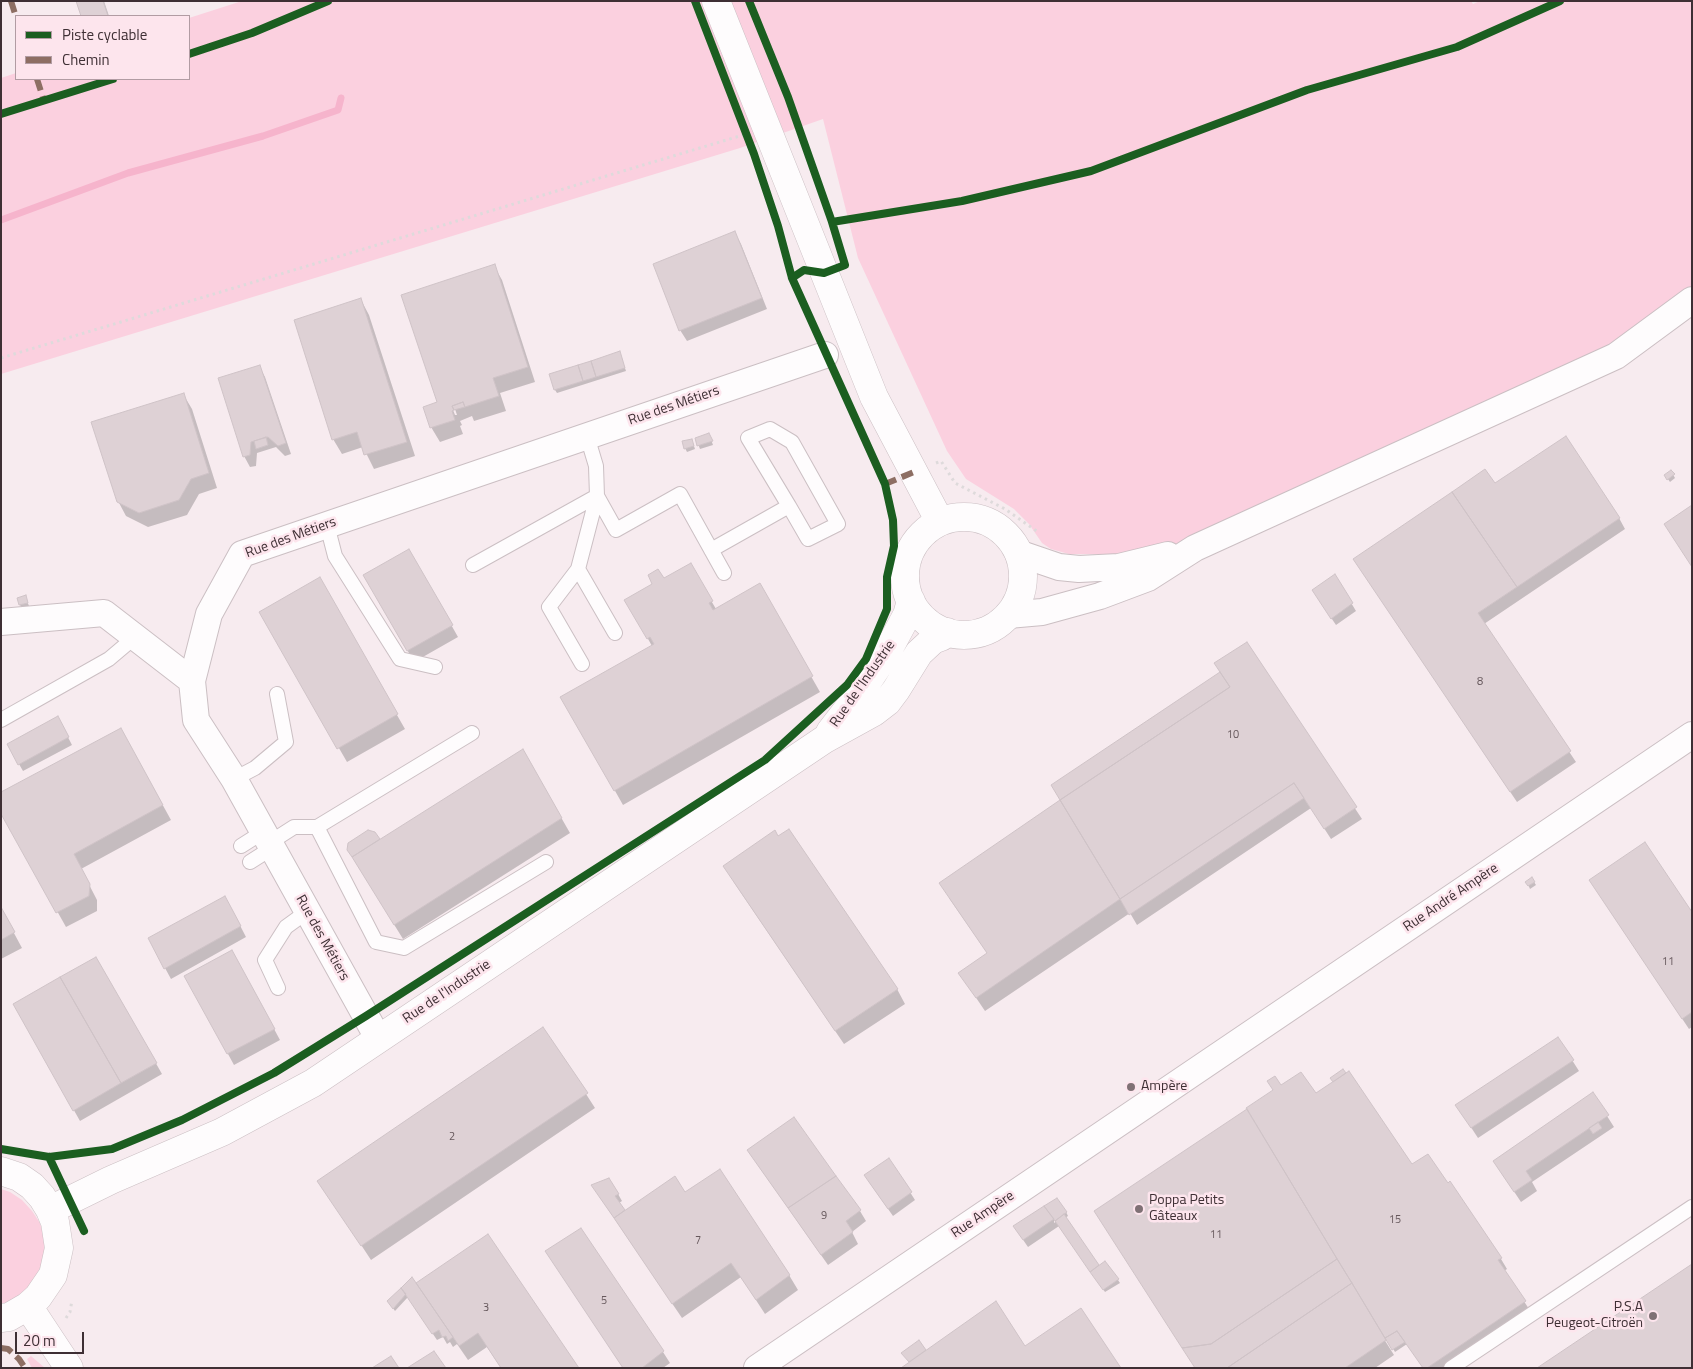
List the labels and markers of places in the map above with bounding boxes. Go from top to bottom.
place label: Ampère [1141,1079,1187,1095]
marker: Ampère [1125,1081,1137,1093]
place label: Poppa Petits Gâteaux [1149,1193,1224,1226]
marker: Poppa Petits Gâteaux [1133,1203,1145,1215]
place label: P.S.A Peugeot-Citroën [1546,1300,1643,1332]
marker: P.S.A Peugeot-Citroën [1647,1310,1659,1322]

